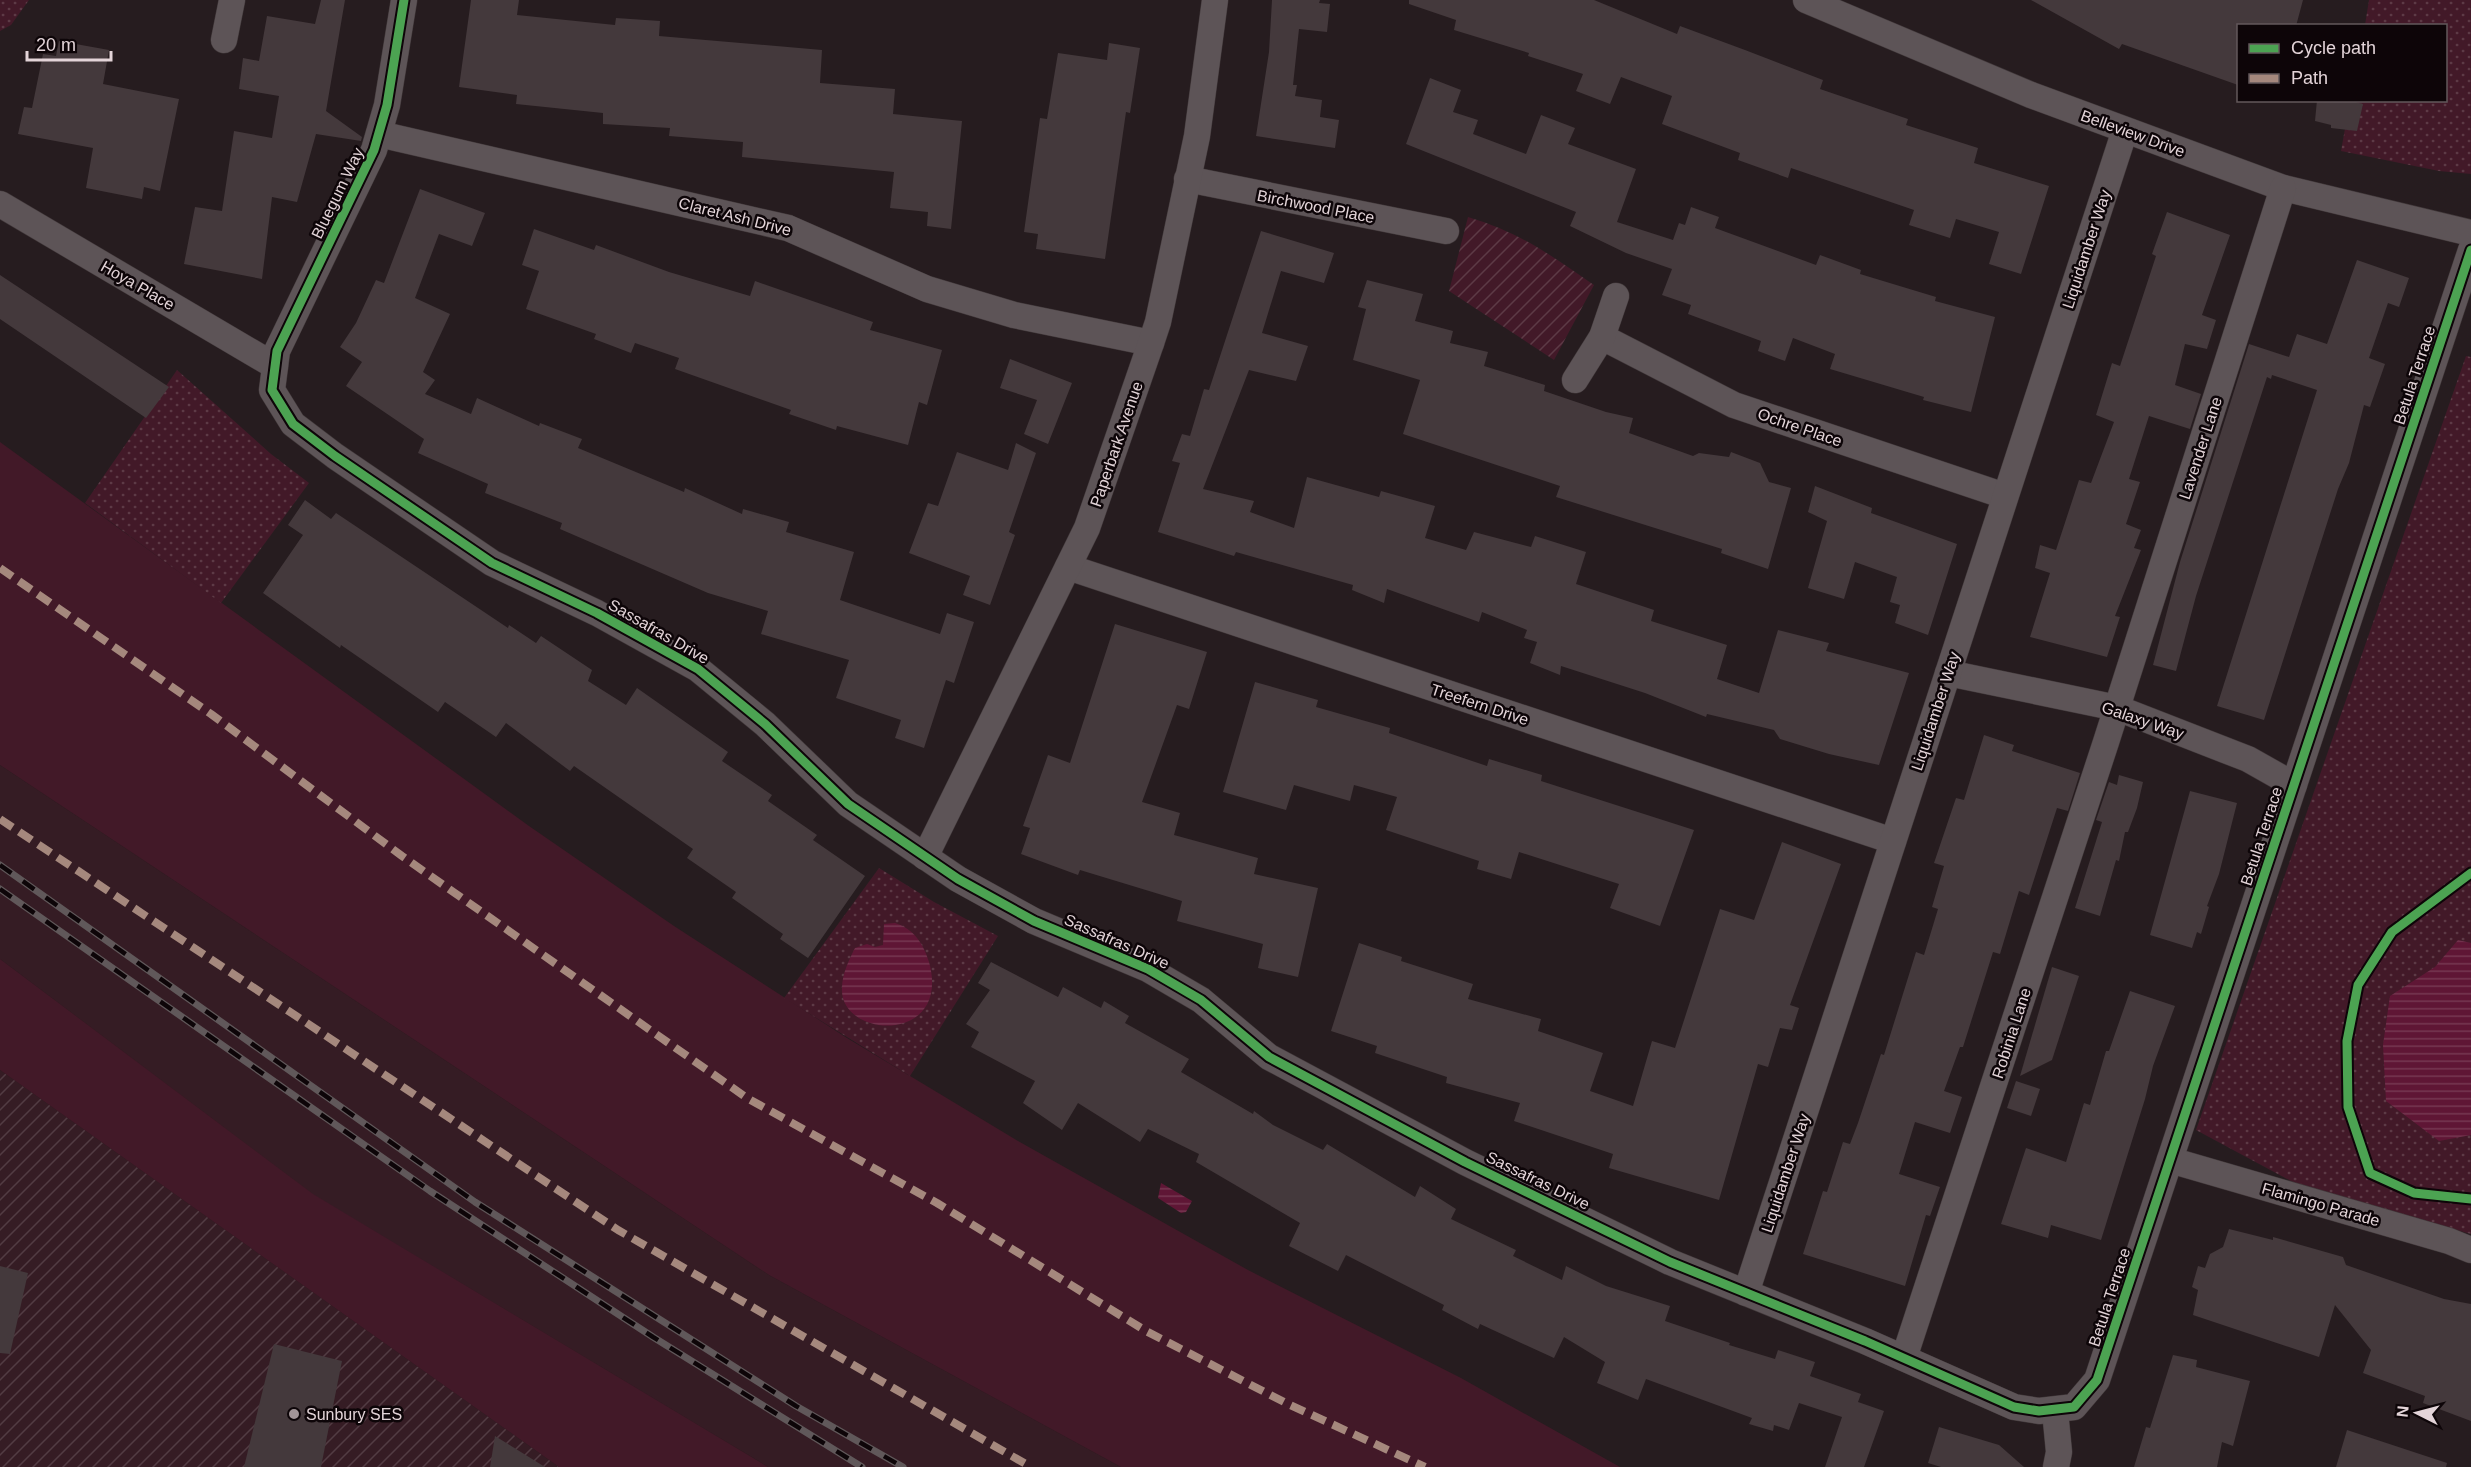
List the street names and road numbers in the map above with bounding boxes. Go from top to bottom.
street label: Belleview Drive [2079,107,2187,160]
street label: Bluegum Way [308,145,367,241]
street label: Birchwood Place [1256,187,1376,226]
street label: Liquidamber Way [2059,188,2114,311]
street label: Claret Ash Drive [677,194,793,239]
street label: Hoya Place [98,258,178,313]
street label: Betula Terrace [2390,324,2438,427]
street label: Paperbark Avenue [1087,379,1146,509]
street label: Lavender Lane [2176,395,2225,502]
street label: Ochre Place [1755,405,1844,450]
street label: Sassafras Drive [606,596,712,667]
street label: Liquidamber Way [1908,650,1963,773]
street label: Treefern Drive [1429,681,1531,728]
street label: Galaxy Way [2100,698,2186,742]
street label: Betula Terrace [2237,785,2285,888]
street label: Sassafras Drive [1062,911,1172,972]
street label: Robinia Lane [1989,986,2034,1081]
street label: Liquidamber Way [1758,1112,1813,1235]
street label: Sassafras Drive [1483,1148,1592,1213]
street label: Flamingo Parade [2260,1180,2382,1229]
street label: Betula Terrace [2085,1246,2133,1349]

